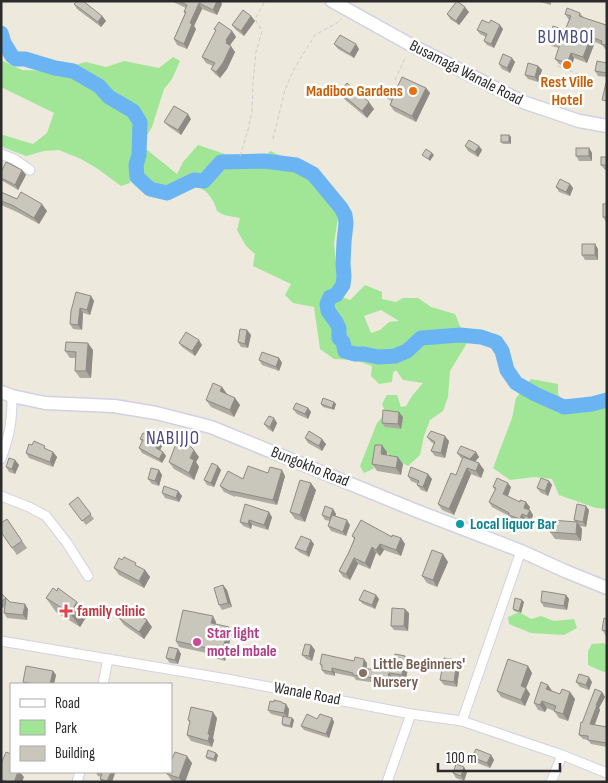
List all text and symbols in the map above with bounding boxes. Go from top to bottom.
district label: BUMBOI [538,26,594,49]
street label: Busamaga Wanale Road [406,36,526,110]
marker: Rest Ville Hotel [561,59,573,71]
place label: Rest Ville Hotel [541,73,594,110]
place label: Madiboo Gardens [306,82,403,101]
marker: Madiboo Gardens [407,85,419,97]
district label: NABIJJO [146,427,200,450]
street label: Bungokho Road [268,443,352,491]
place label: Local liquor Bar [470,515,556,534]
marker: Local liquor Bar [454,518,466,530]
place label: family clinic [77,602,145,621]
marker: family clinic [59,604,73,618]
place label: Star light motel mbale [207,624,277,661]
marker: Star light motel mbale [191,636,203,648]
place label: Little Beginners' Nursery [373,655,465,692]
marker: Little Beginners' Nursery [357,667,369,679]
street label: Wanale Road [272,678,342,710]
legend [10,683,172,773]
text: Road [55,694,80,713]
text: Park [55,719,77,738]
scale bar [438,740,560,772]
text: Building [55,744,95,763]
text: 100 m [446,749,477,768]

